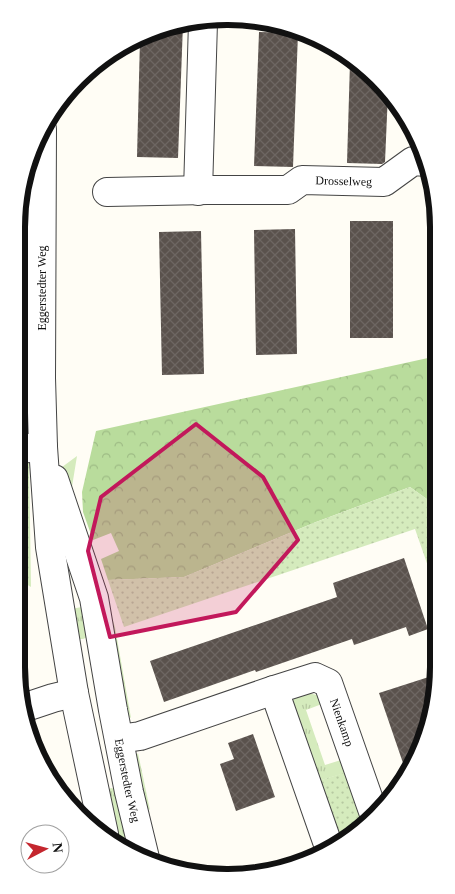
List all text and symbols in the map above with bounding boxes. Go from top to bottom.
street label: Drosselweg [315,173,372,189]
street label: Eggerstedter Weg [35,245,49,331]
street label: Nienkamp [327,697,357,748]
street label: Eggerstedter Weg [112,737,143,824]
north arrow [20,824,70,874]
text: N [49,842,65,854]

